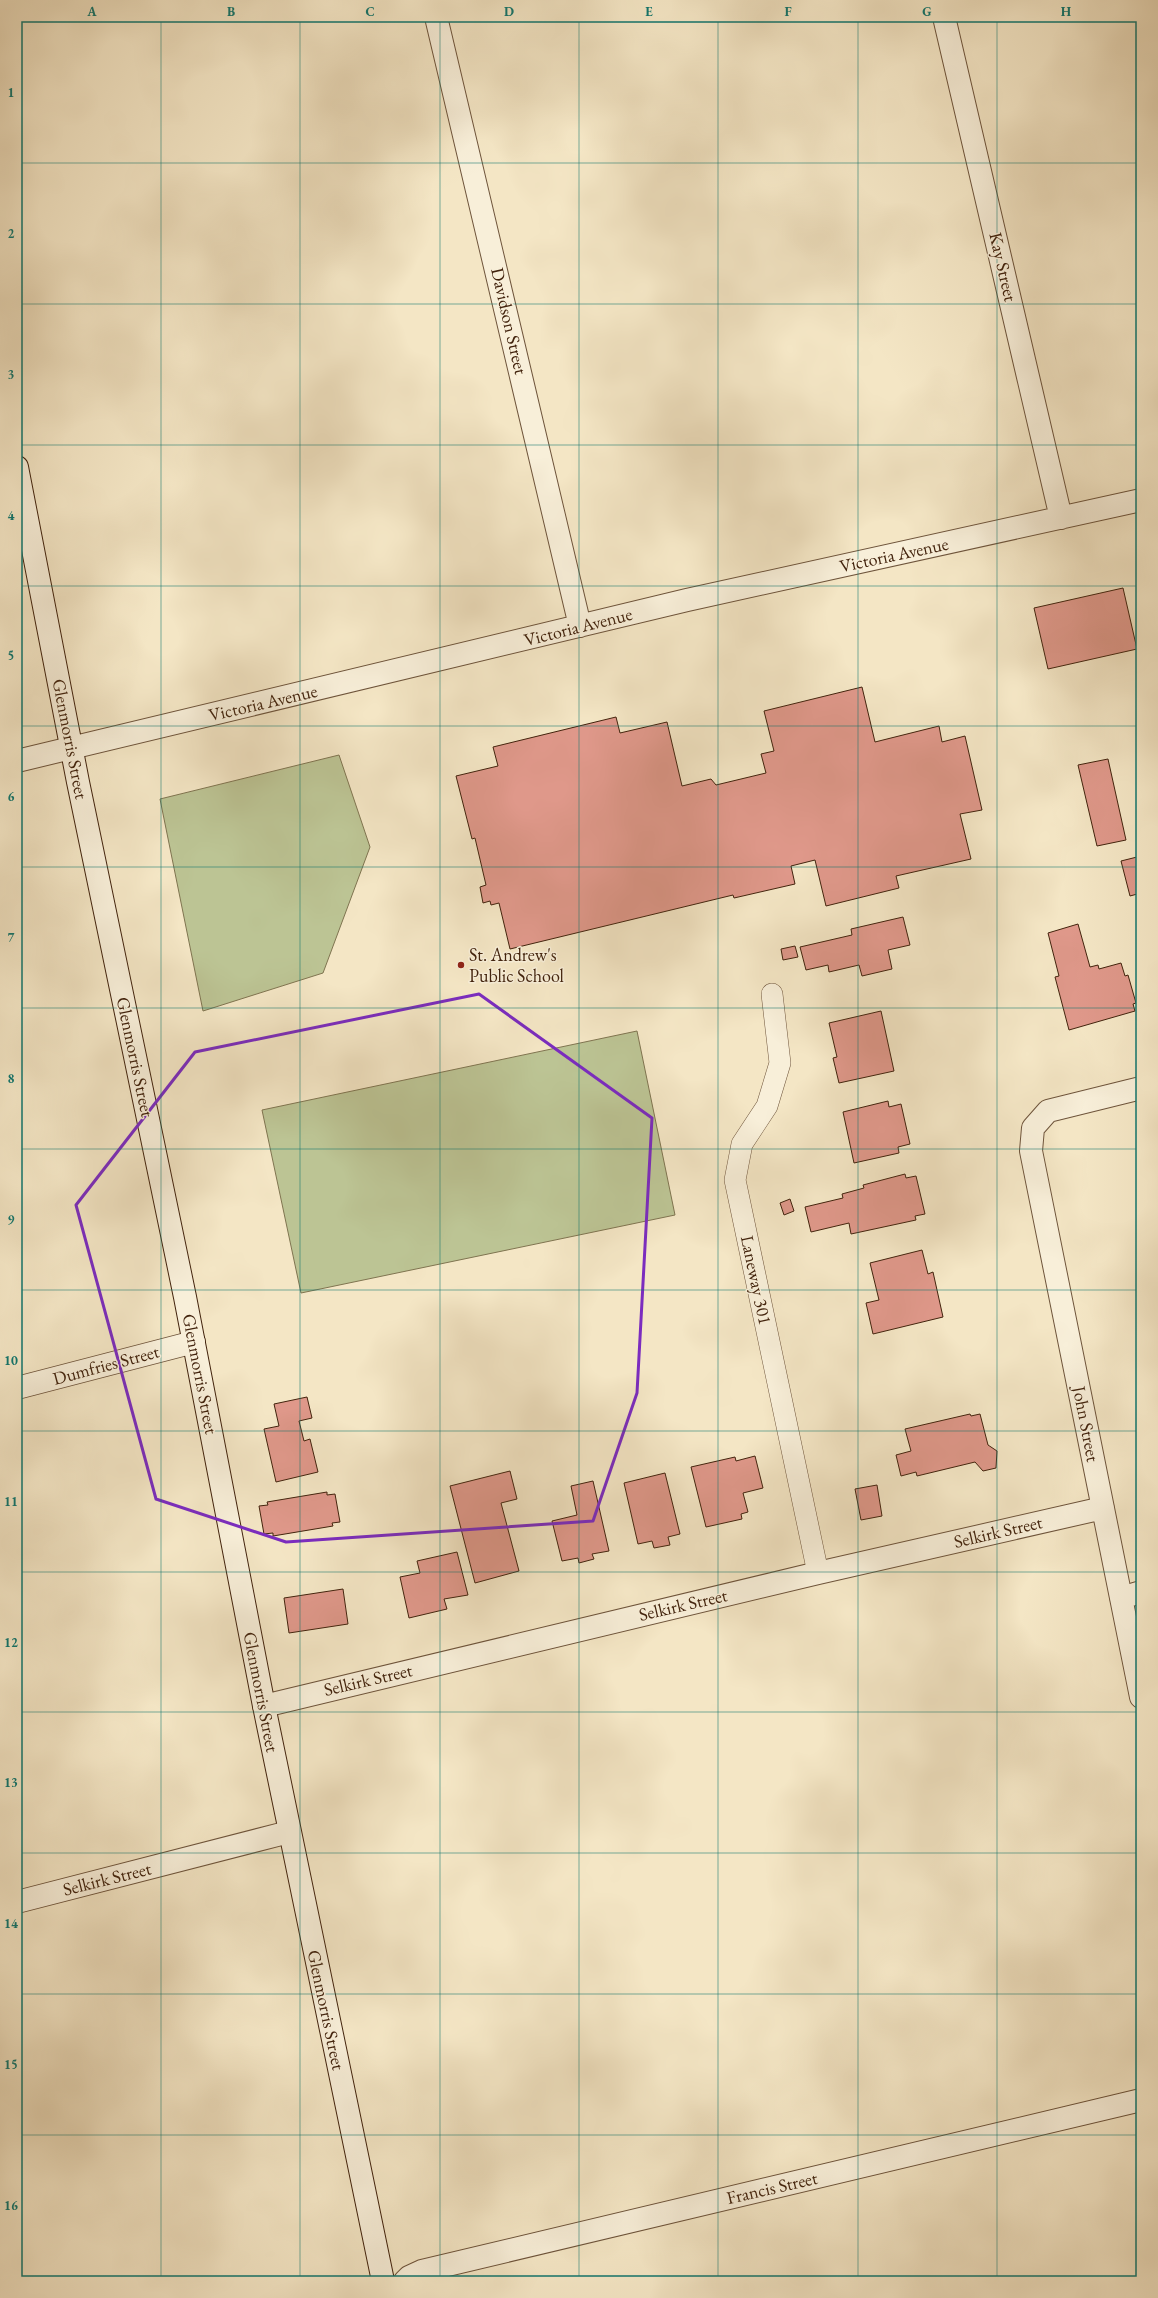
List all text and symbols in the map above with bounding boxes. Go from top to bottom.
text: A [86,3,97,20]
text: B [227,3,235,20]
text: C [365,3,375,20]
text: D [504,3,514,20]
text: E [645,3,653,20]
text: F [784,3,792,20]
text: G [922,3,932,20]
text: H [1061,3,1072,20]
text: 1 [8,84,15,101]
text: 2 [8,225,15,242]
street label: Kay Street [984,230,1023,304]
street label: Davidson Street [486,265,533,377]
text: 3 [8,366,15,383]
text: 4 [8,507,15,524]
street label: Victoria Avenue [837,532,951,577]
street label: Victoria Avenue [521,602,634,651]
text: 5 [8,647,14,664]
street label: Glenmorris Street [48,677,94,801]
street label: Victoria Avenue [206,679,320,726]
text: 6 [8,788,15,805]
text: 7 [8,929,15,946]
place label: St. Andrew's Public School [469,943,564,987]
marker: St. Andrew's Public School [456,960,466,970]
street label: Glenmorris Street [112,995,160,1119]
text: 8 [8,1070,15,1087]
text: 9 [8,1211,15,1228]
street label: Laneway 301 [736,1233,777,1327]
street label: Glenmorris Street [178,1312,224,1436]
street label: Dumfries Street [50,1339,162,1390]
text: 10 [4,1352,18,1369]
street label: John Street [1068,1382,1105,1464]
text: 11 [4,1493,18,1510]
street label: Selkirk Street [951,1510,1045,1553]
street label: Selkirk Street [636,1583,730,1626]
street label: Glenmorris Street [239,1630,285,1754]
text: 12 [4,1634,18,1651]
street label: Selkirk Street [321,1658,415,1701]
text: 13 [4,1774,18,1791]
street label: Selkirk Street [60,1856,154,1901]
text: 14 [4,1915,18,1932]
street label: Glenmorris Street [303,1948,351,2072]
text: 15 [4,2056,18,2073]
street label: Francis Street [724,2166,820,2209]
text: 16 [4,2197,18,2214]

